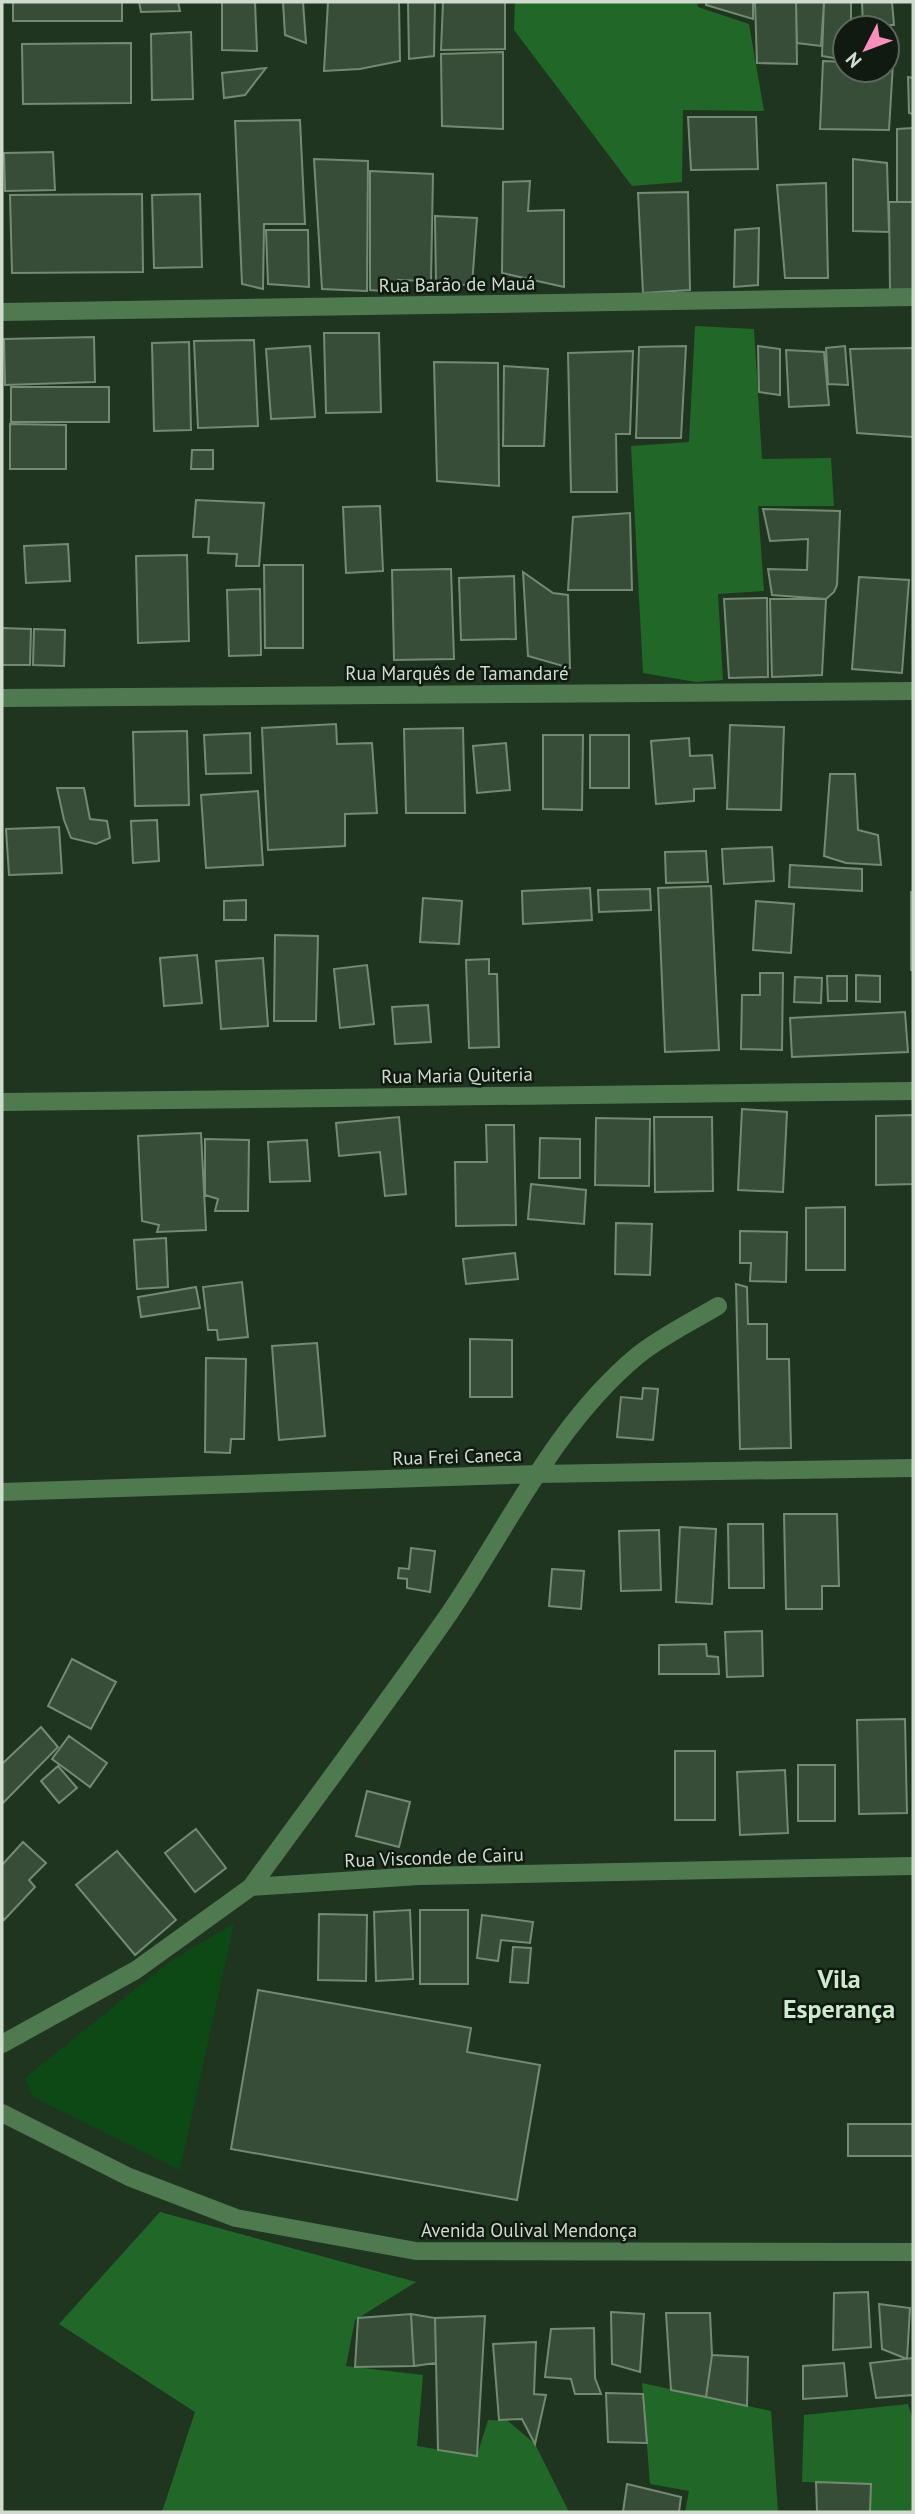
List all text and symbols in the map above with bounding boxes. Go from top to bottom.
north arrow [831,14,901,84]
text: N [840,48,866,73]
street label: Rua Barão de Mauá [379,271,535,297]
street label: Rua Marquês de Tamandaré [345,661,569,685]
street label: Rua Maria Quiteria [381,1062,533,1088]
street label: Rua Frei Caneca [392,1442,522,1470]
street label: Rua Visconde de Cairu [344,1842,524,1872]
district label: Vila Esperança [783,1962,895,2025]
street label: Avenida Oulival Mendonça [421,2218,637,2242]

